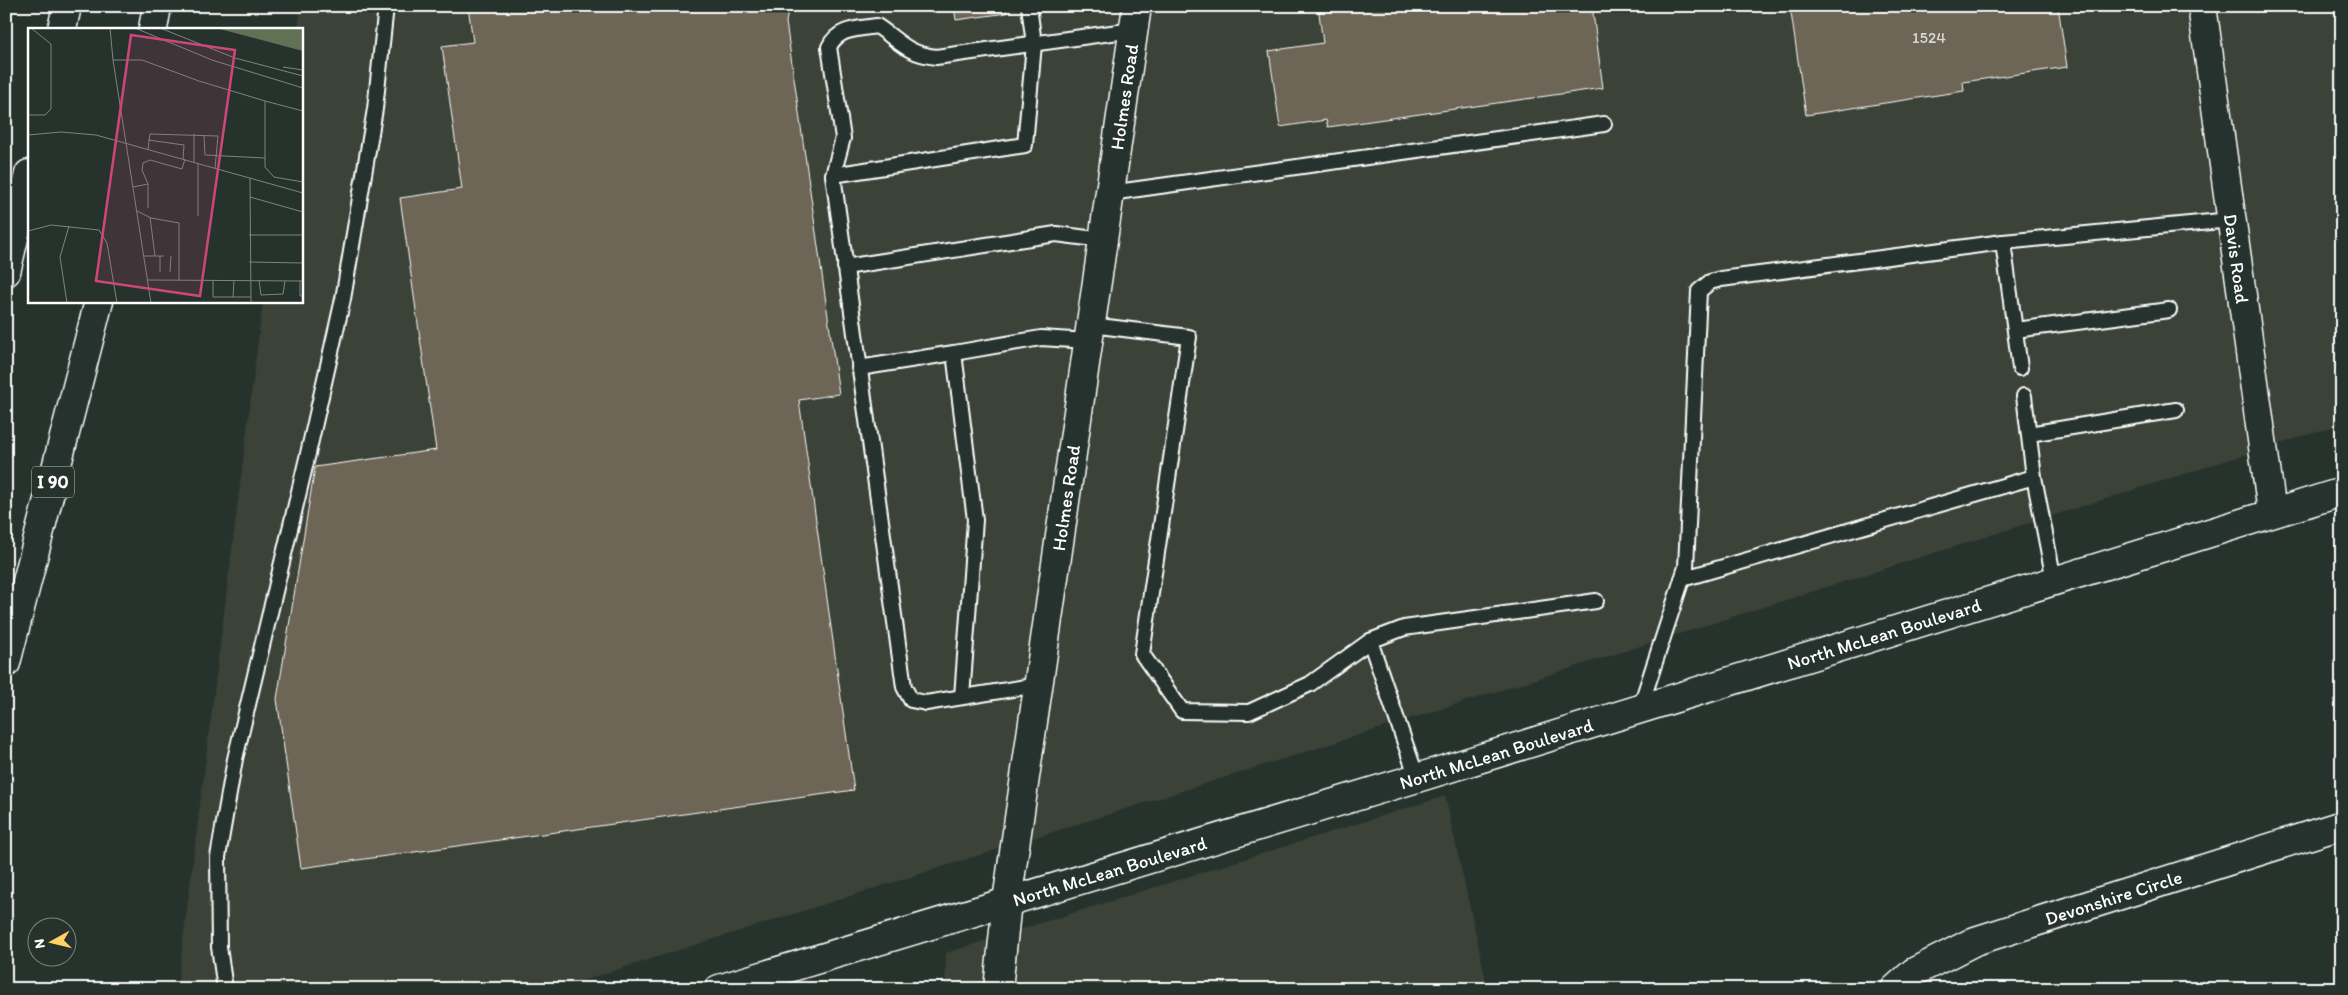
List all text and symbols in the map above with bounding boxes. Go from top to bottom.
inset map [28,28,302,302]
house number: 1524 [1912,28,1946,47]
street label: Holmes Road [1105,42,1143,151]
street label: Davis Road [2219,212,2255,306]
street label: Holmes Road [1047,443,1085,552]
road number: I 90 [32,467,74,498]
street label: North McLean Boulevard [1784,593,1984,674]
street label: North McLean Boulevard [1397,713,1596,794]
street label: North McLean Boulevard [1010,831,1210,911]
street label: Devonshire Circle [2042,865,2185,930]
north arrow [28,918,78,968]
text: N [31,938,49,950]

